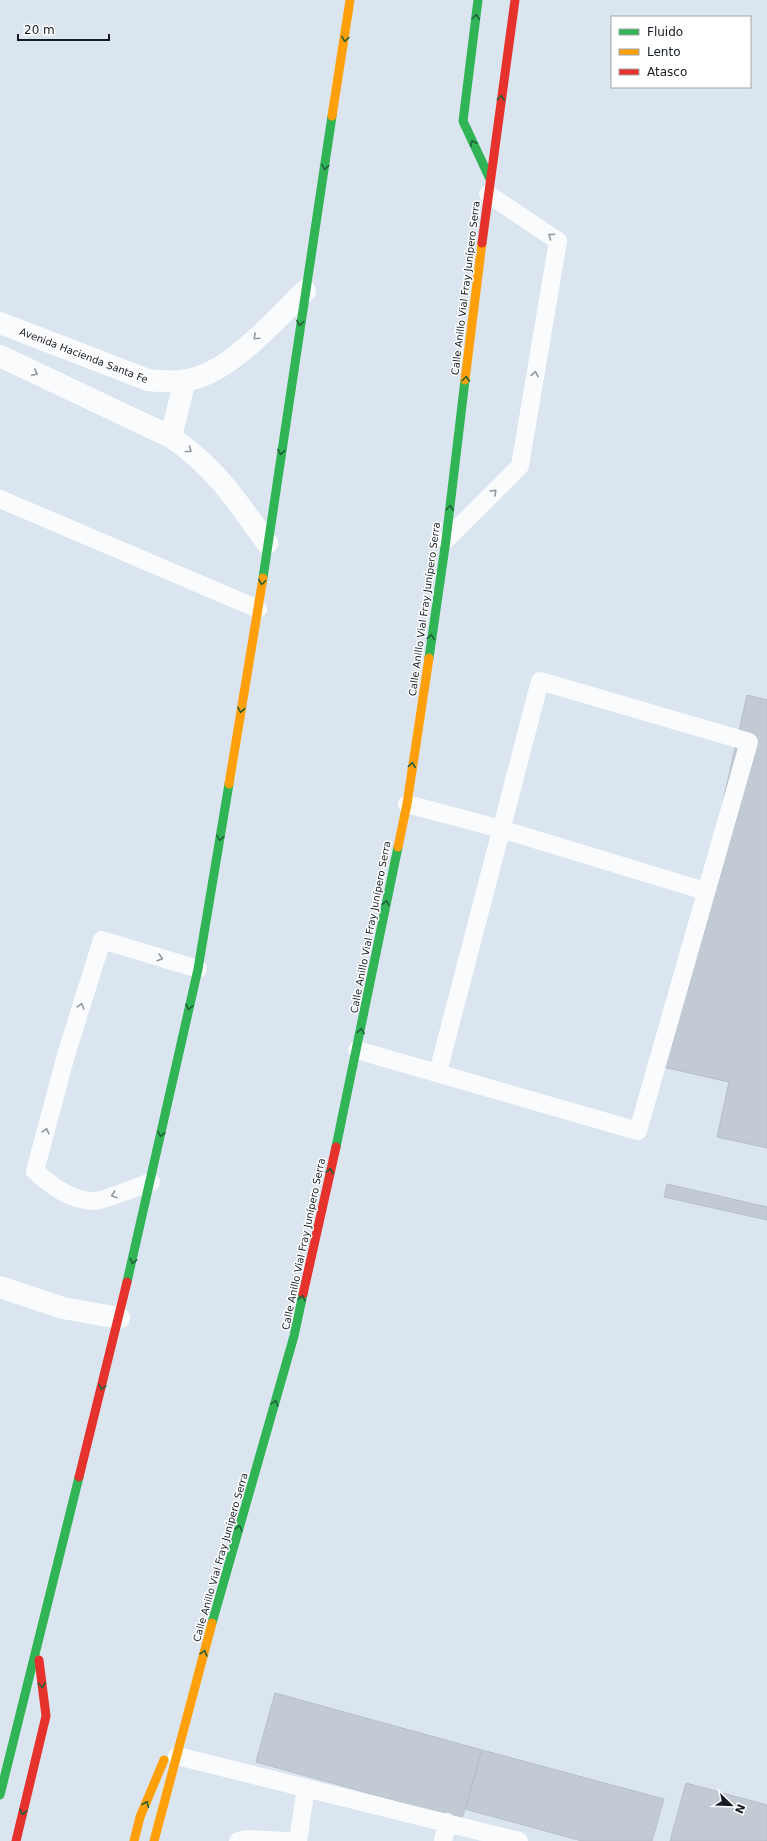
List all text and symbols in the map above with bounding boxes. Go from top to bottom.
one-way arrow [471,14,480,20]
scale bar [18,16,109,42]
legend [611,16,751,88]
text: 20 m [24,23,55,37]
text: Fluido [647,25,683,39]
one-way arrow [341,35,349,42]
text: Lento [647,45,681,59]
text: Atasco [647,65,687,79]
one-way arrow [496,95,505,101]
one-way arrow [471,140,478,148]
one-way arrow [321,164,330,170]
street label: Calle Anillo Vial Fray Junípero Serra [449,200,482,376]
one-way arrow [548,233,555,241]
one-way arrow [297,320,305,326]
street label: Avenida Hacienda Santa Fe [18,326,150,385]
one-way arrow [253,332,261,340]
one-way arrow [31,368,39,376]
one-way arrow [531,371,539,377]
one-way arrow [461,376,470,382]
one-way arrow [184,445,191,452]
one-way arrow [277,449,286,455]
one-way arrow [489,489,497,497]
one-way arrow [445,505,454,511]
street label: Calle Anillo Vial Fray Junípero Serra [407,521,442,697]
one-way arrow [258,579,267,585]
one-way arrow [426,633,435,640]
one-way arrow [237,707,246,713]
one-way arrow [407,762,416,768]
one-way arrow [216,835,224,841]
street label: Calle Anillo Vial Fray Junípero Serra [348,840,393,1014]
one-way arrow [382,900,390,906]
one-way arrow [156,953,163,962]
one-way arrow [76,1003,85,1010]
one-way arrow [186,1004,194,1010]
one-way arrow [356,1028,364,1034]
one-way arrow [41,1128,49,1135]
one-way arrow [158,1131,166,1137]
street label: Calle Anillo Vial Fray Junípero Serra [280,1157,327,1331]
one-way arrow [325,1168,333,1175]
one-way arrow [111,1190,118,1198]
one-way arrow [129,1258,137,1264]
one-way arrow [298,1295,306,1302]
one-way arrow [98,1384,107,1391]
one-way arrow [270,1400,279,1407]
street label: Calle Anillo Vial Fray Junípero Serra [191,1471,250,1643]
one-way arrow [234,1525,243,1532]
one-way arrow [199,1650,208,1657]
one-way arrow [37,1682,46,1688]
north arrow [711,1785,751,1825]
one-way arrow [141,1800,149,1807]
text: N [732,1802,748,1815]
one-way arrow [19,1809,27,1816]

